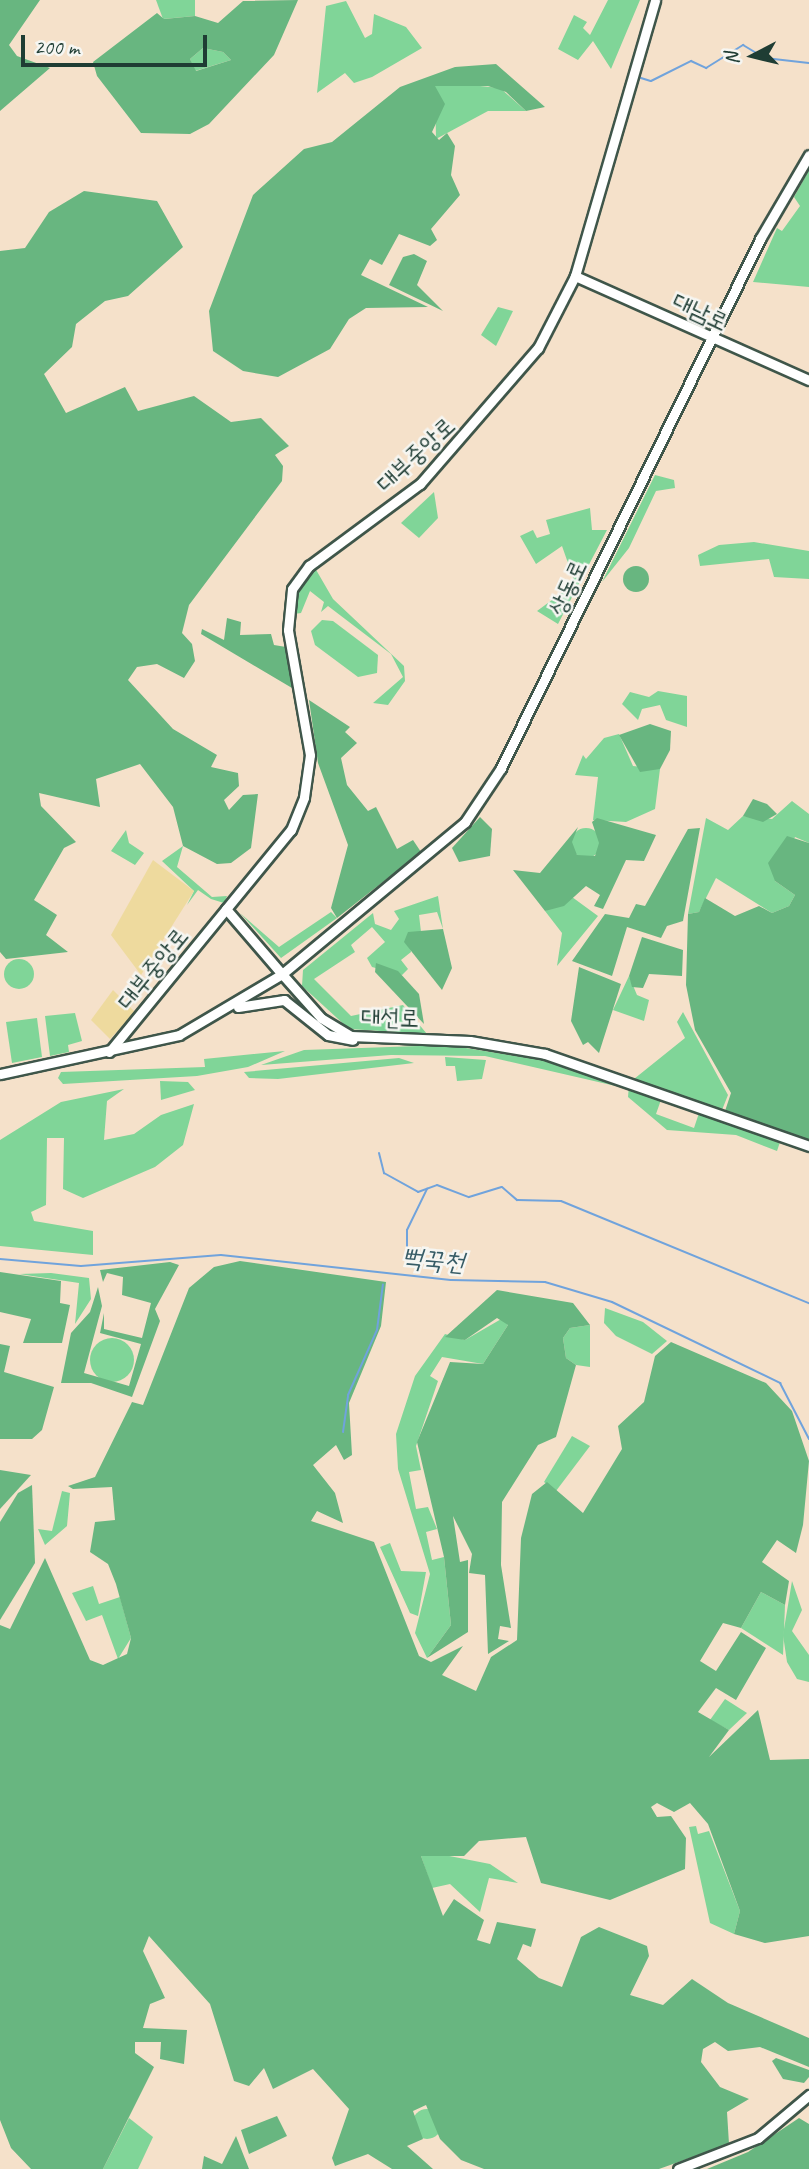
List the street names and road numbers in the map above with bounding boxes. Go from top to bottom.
street label: 대남로 [668,287,732,337]
street label: 대부중앙로 [371,412,461,498]
street label: 상동로 [543,556,593,620]
street label: 대부중앙로 [111,922,195,1016]
street label: 대선로 [361,1003,419,1033]

